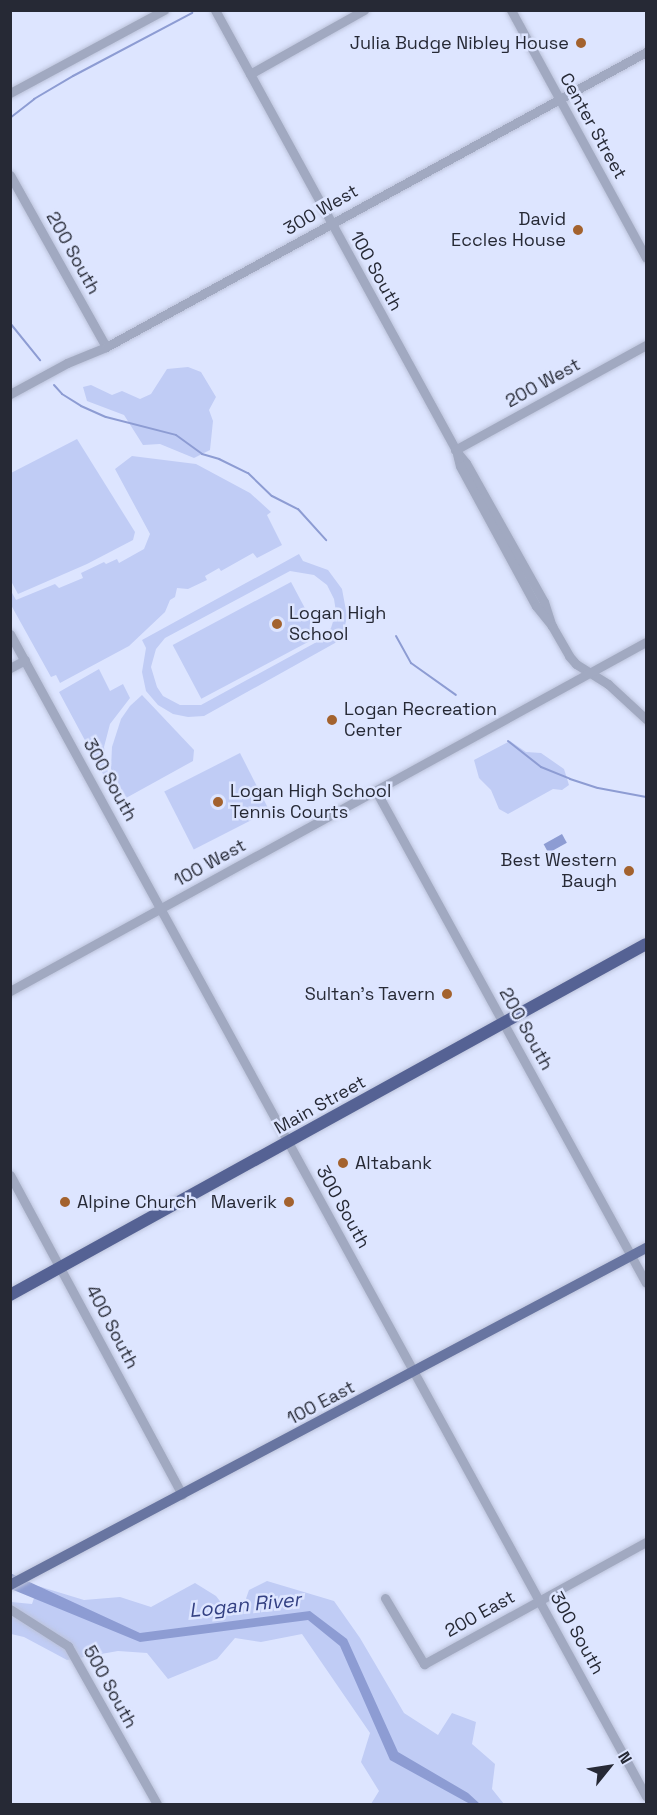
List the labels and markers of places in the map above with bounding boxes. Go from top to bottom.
place label: Julia Budge Nibley House [350,32,569,54]
marker: Julia Budge Nibley House [574,36,588,50]
place label: David Eccles House [451,209,566,252]
marker: David Eccles House [571,223,585,237]
place label: Logan High School [289,603,386,646]
marker: Logan High School [270,617,284,631]
place label: Logan Recreation Center [344,699,497,742]
marker: Logan Recreation Center [325,713,339,727]
place label: Logan High School Tennis Courts [230,781,391,824]
marker: Logan High School Tennis Courts [211,795,225,809]
place label: Best Western Baugh [500,850,617,892]
marker: Best Western Baugh [622,864,636,878]
place label: Sultan's Tavern [304,983,435,1005]
marker: Sultan's Tavern [440,987,454,1001]
place label: Altabank [355,1152,432,1174]
marker: Altabank [336,1156,350,1170]
place label: Alpine Church [77,1191,197,1213]
place label: Maverik [211,1191,277,1213]
marker: Alpine Church [58,1195,72,1209]
marker: Maverik [282,1195,296,1209]

